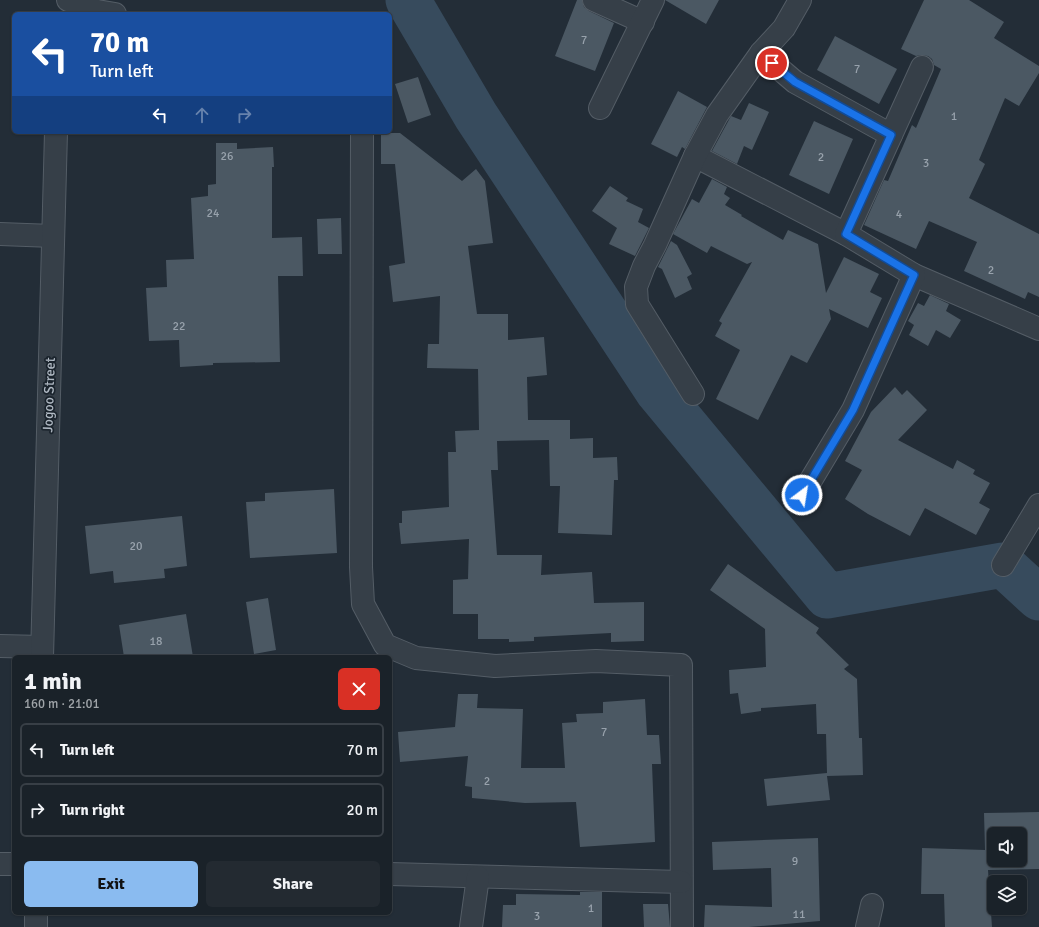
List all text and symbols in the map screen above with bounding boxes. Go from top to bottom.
text: 70 m [90,26,149,60]
icon: left [24,28,76,80]
house number: 7 [581,33,587,48]
pin [755,46,789,80]
icon: arrive [761,52,783,74]
text: Turn left [90,60,153,82]
house number: 7 [854,62,860,77]
icon: left [149,104,171,126]
icon: ahead [191,104,213,126]
icon: right [233,104,255,126]
house number: 1 [951,109,957,124]
house number: 26 [221,149,233,164]
house number: 2 [818,150,824,165]
house number: 3 [923,156,929,171]
house number: 24 [207,206,220,221]
house number: 4 [896,207,903,222]
house number: 2 [988,263,994,278]
house number: 22 [173,319,185,334]
street label: Jogoo Street [39,357,59,433]
position arrow [781,474,823,516]
house number: 20 [130,539,142,554]
house number: 18 [150,634,162,649]
text: 1 min [24,666,82,696]
button: close [338,668,380,710]
text: 160 m · 21:01 [24,696,100,712]
house number: 7 [601,725,607,740]
icon: left [26,739,48,761]
text: Turn left [60,741,114,759]
text: 70 m [347,741,378,759]
house number: 2 [484,774,490,789]
icon: right [26,799,48,821]
text: Turn right [60,801,125,819]
text: 20 m [347,801,378,819]
map controls [987,827,1027,915]
button: sound [987,827,1027,867]
house number: 9 [792,854,798,869]
button: Exit [24,861,198,907]
button: Share [206,861,380,907]
button: layers [987,875,1027,915]
house number: 1 [588,901,594,916]
house number: 11 [793,907,805,922]
house number: 3 [534,909,540,924]

